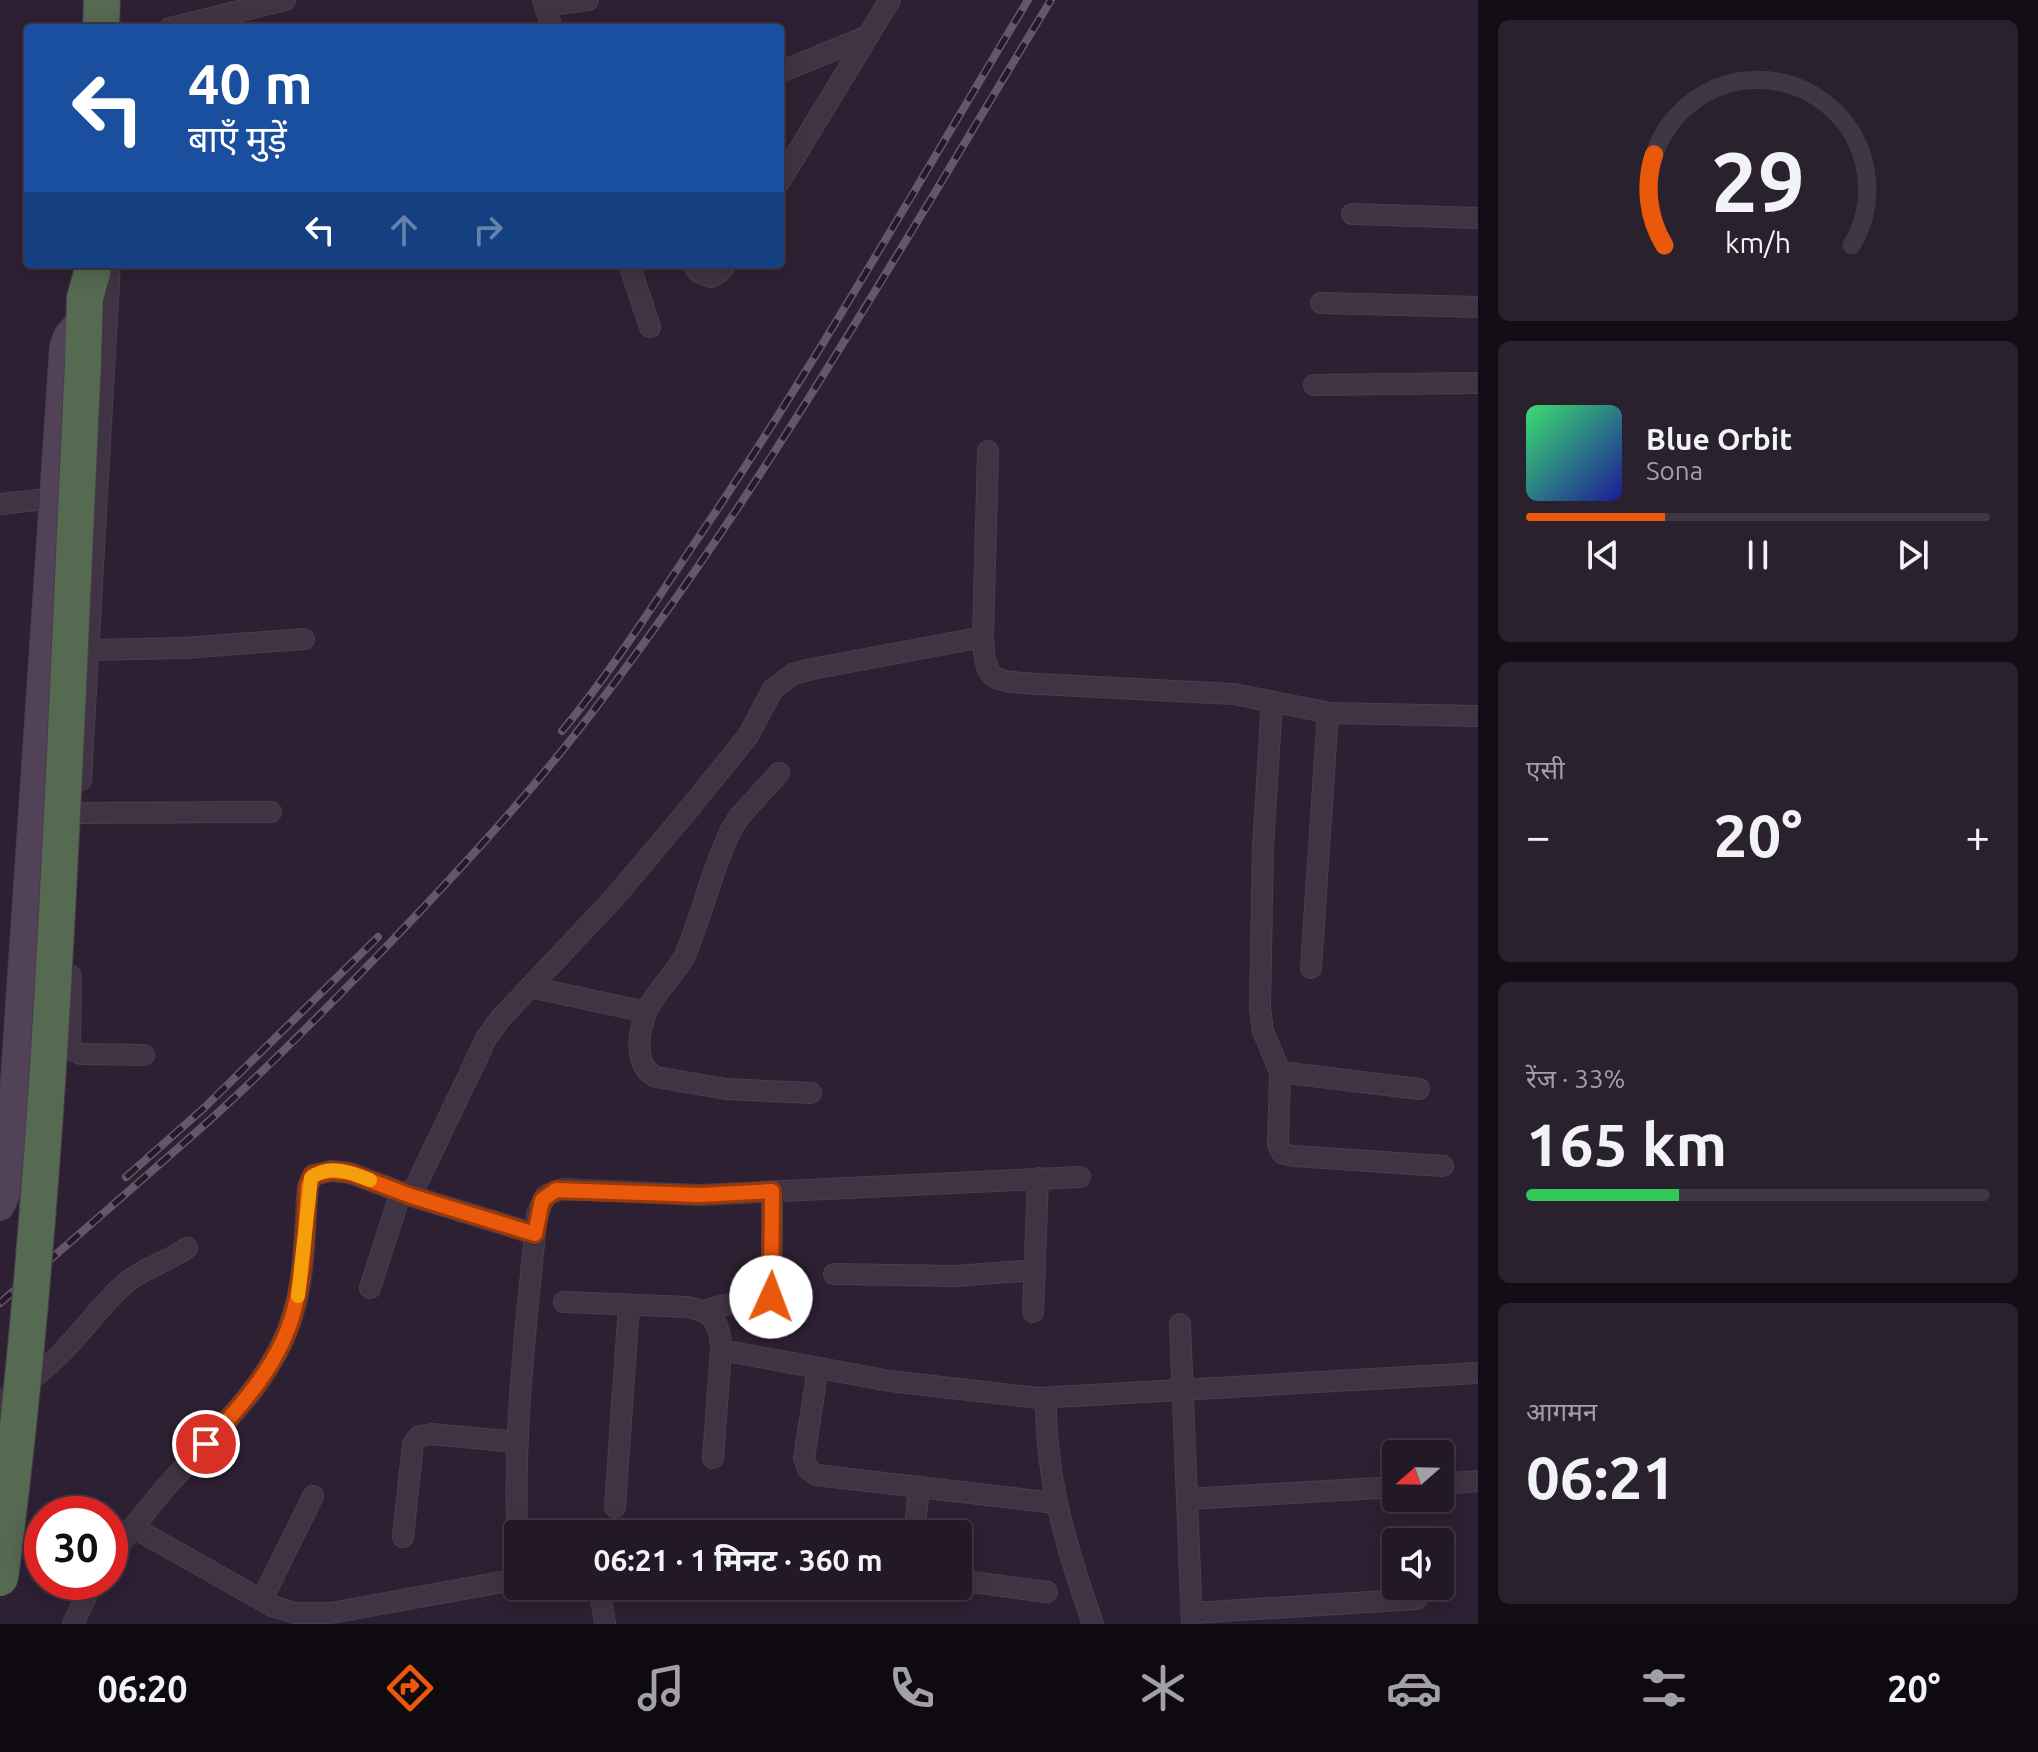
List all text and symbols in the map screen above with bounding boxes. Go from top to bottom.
text: 40 m [188,52,313,115]
icon: left [56,56,160,160]
text: बाएँ मुड़ें [188,118,287,159]
text: 29 [1711,134,1805,228]
icon: left [298,208,342,252]
icon: ahead [382,208,426,252]
icon: right [466,208,510,252]
text: km/h [1725,227,1791,259]
text: Blue Orbit [1646,422,1792,456]
text: Sona [1646,456,1703,485]
icon: previous [1581,533,1625,577]
icon: pause [1736,533,1780,577]
icon: next [1891,533,1935,577]
text: एसी [1526,755,1565,784]
text: 20° [1714,801,1802,868]
text: − [1526,811,1551,860]
text: + [1965,811,1990,860]
text: रेंज · 33% [1526,1064,1625,1093]
text: 165 km [1526,1110,1727,1177]
position arrow [729,1255,813,1339]
text: आगमन [1526,1397,1597,1426]
pin [172,1410,240,1478]
icon: arrive [184,1422,228,1466]
north arrow [1382,1440,1454,1512]
map controls [1382,1440,1454,1600]
text: 06:21 [1526,1443,1676,1510]
speed limit sign: 30 [24,1496,128,1600]
button: sound [1382,1528,1454,1600]
text: 06:21 · 1 मिनट · 360 m [594,1543,883,1577]
icon: directions [382,1660,438,1716]
icon: music [633,1660,689,1716]
icon: phone [884,1660,940,1716]
icon: climate [1135,1660,1191,1716]
icon: car [1386,1660,1442,1716]
icon: filters [1636,1660,1692,1716]
text: 06:20 [97,1668,187,1709]
text: 20° [1887,1668,1941,1709]

